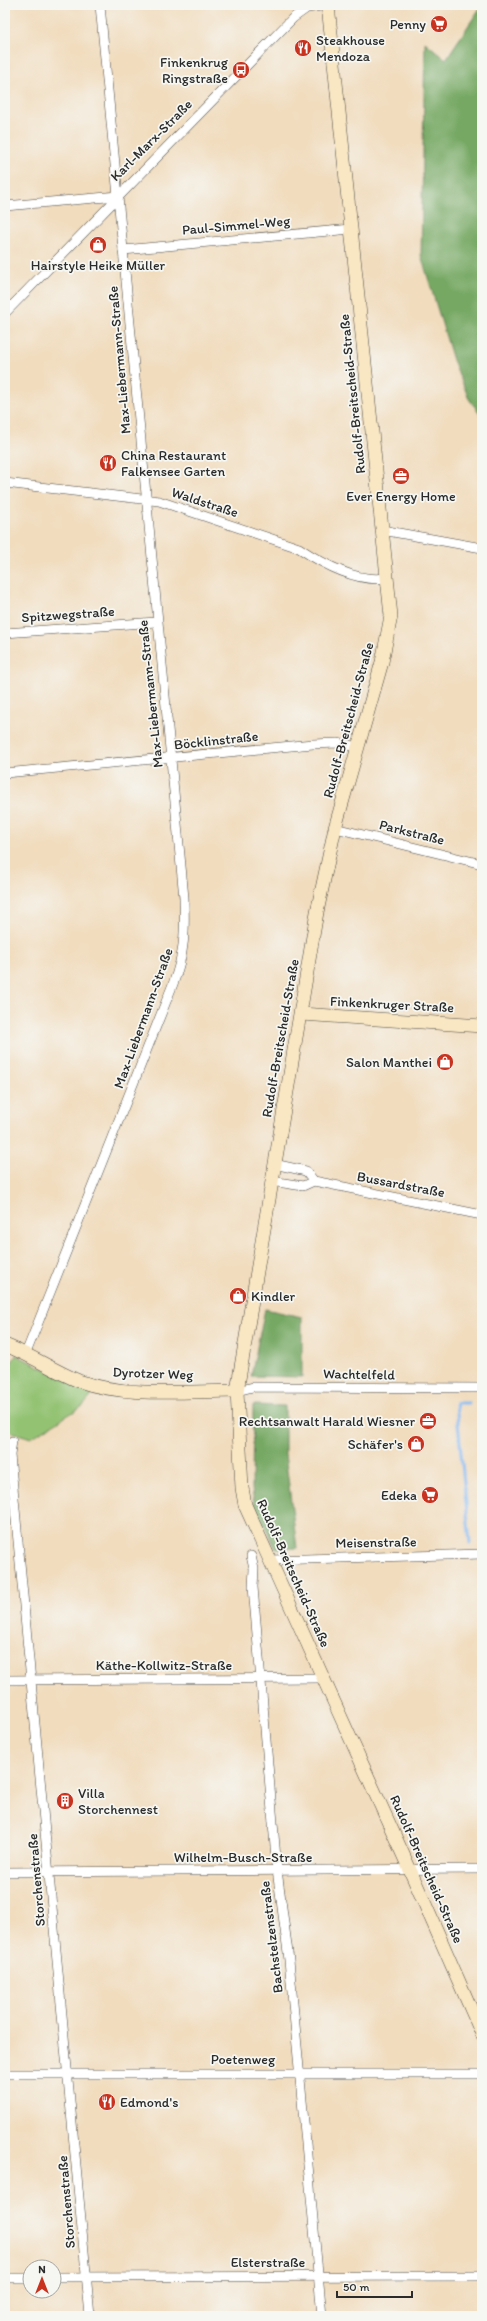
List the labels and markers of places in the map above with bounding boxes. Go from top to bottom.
supermarket icon: Penny [429,14,449,34]
place label: Penny [390,16,426,33]
place label: Steakhouse Mendoza [316,32,385,65]
restaurant icon: Steakhouse Mendoza [293,38,313,58]
place label: Finkenkrug Ringstraße [160,54,229,87]
bus stop icon: Finkenkrug Ringstraße [231,60,251,80]
shop icon: Hairstyle Heike Müller [88,235,108,255]
place label: Hairstyle Heike Müller [31,257,166,274]
place label: China Restaurant Falkensee Garten [121,447,226,480]
restaurant icon: China Restaurant Falkensee Garten [98,453,118,473]
office icon: Ever Energy Home [391,466,411,486]
place label: Ever Energy Home [346,488,456,505]
shop icon: Salon Manthei [435,1052,455,1072]
place label: Salon Manthei [346,1054,432,1071]
shop icon: Kindler [228,1286,248,1306]
place label: Kindler [251,1288,296,1305]
office icon: Rechtsanwalt Harald Wiesner [418,1411,438,1431]
place label: Rechtsanwalt Harald Wiesner [239,1413,416,1430]
shop icon: Schäfer's [406,1434,426,1454]
place label: Schäfer's [348,1436,403,1453]
supermarket icon: Edeka [420,1485,440,1505]
place label: Edeka [381,1487,417,1504]
place label: Villa Storchennest [78,1785,158,1818]
building icon: Villa Storchennest [55,1791,75,1811]
restaurant icon: Edmond's [97,2092,117,2112]
place label: Edmond's [120,2094,178,2111]

